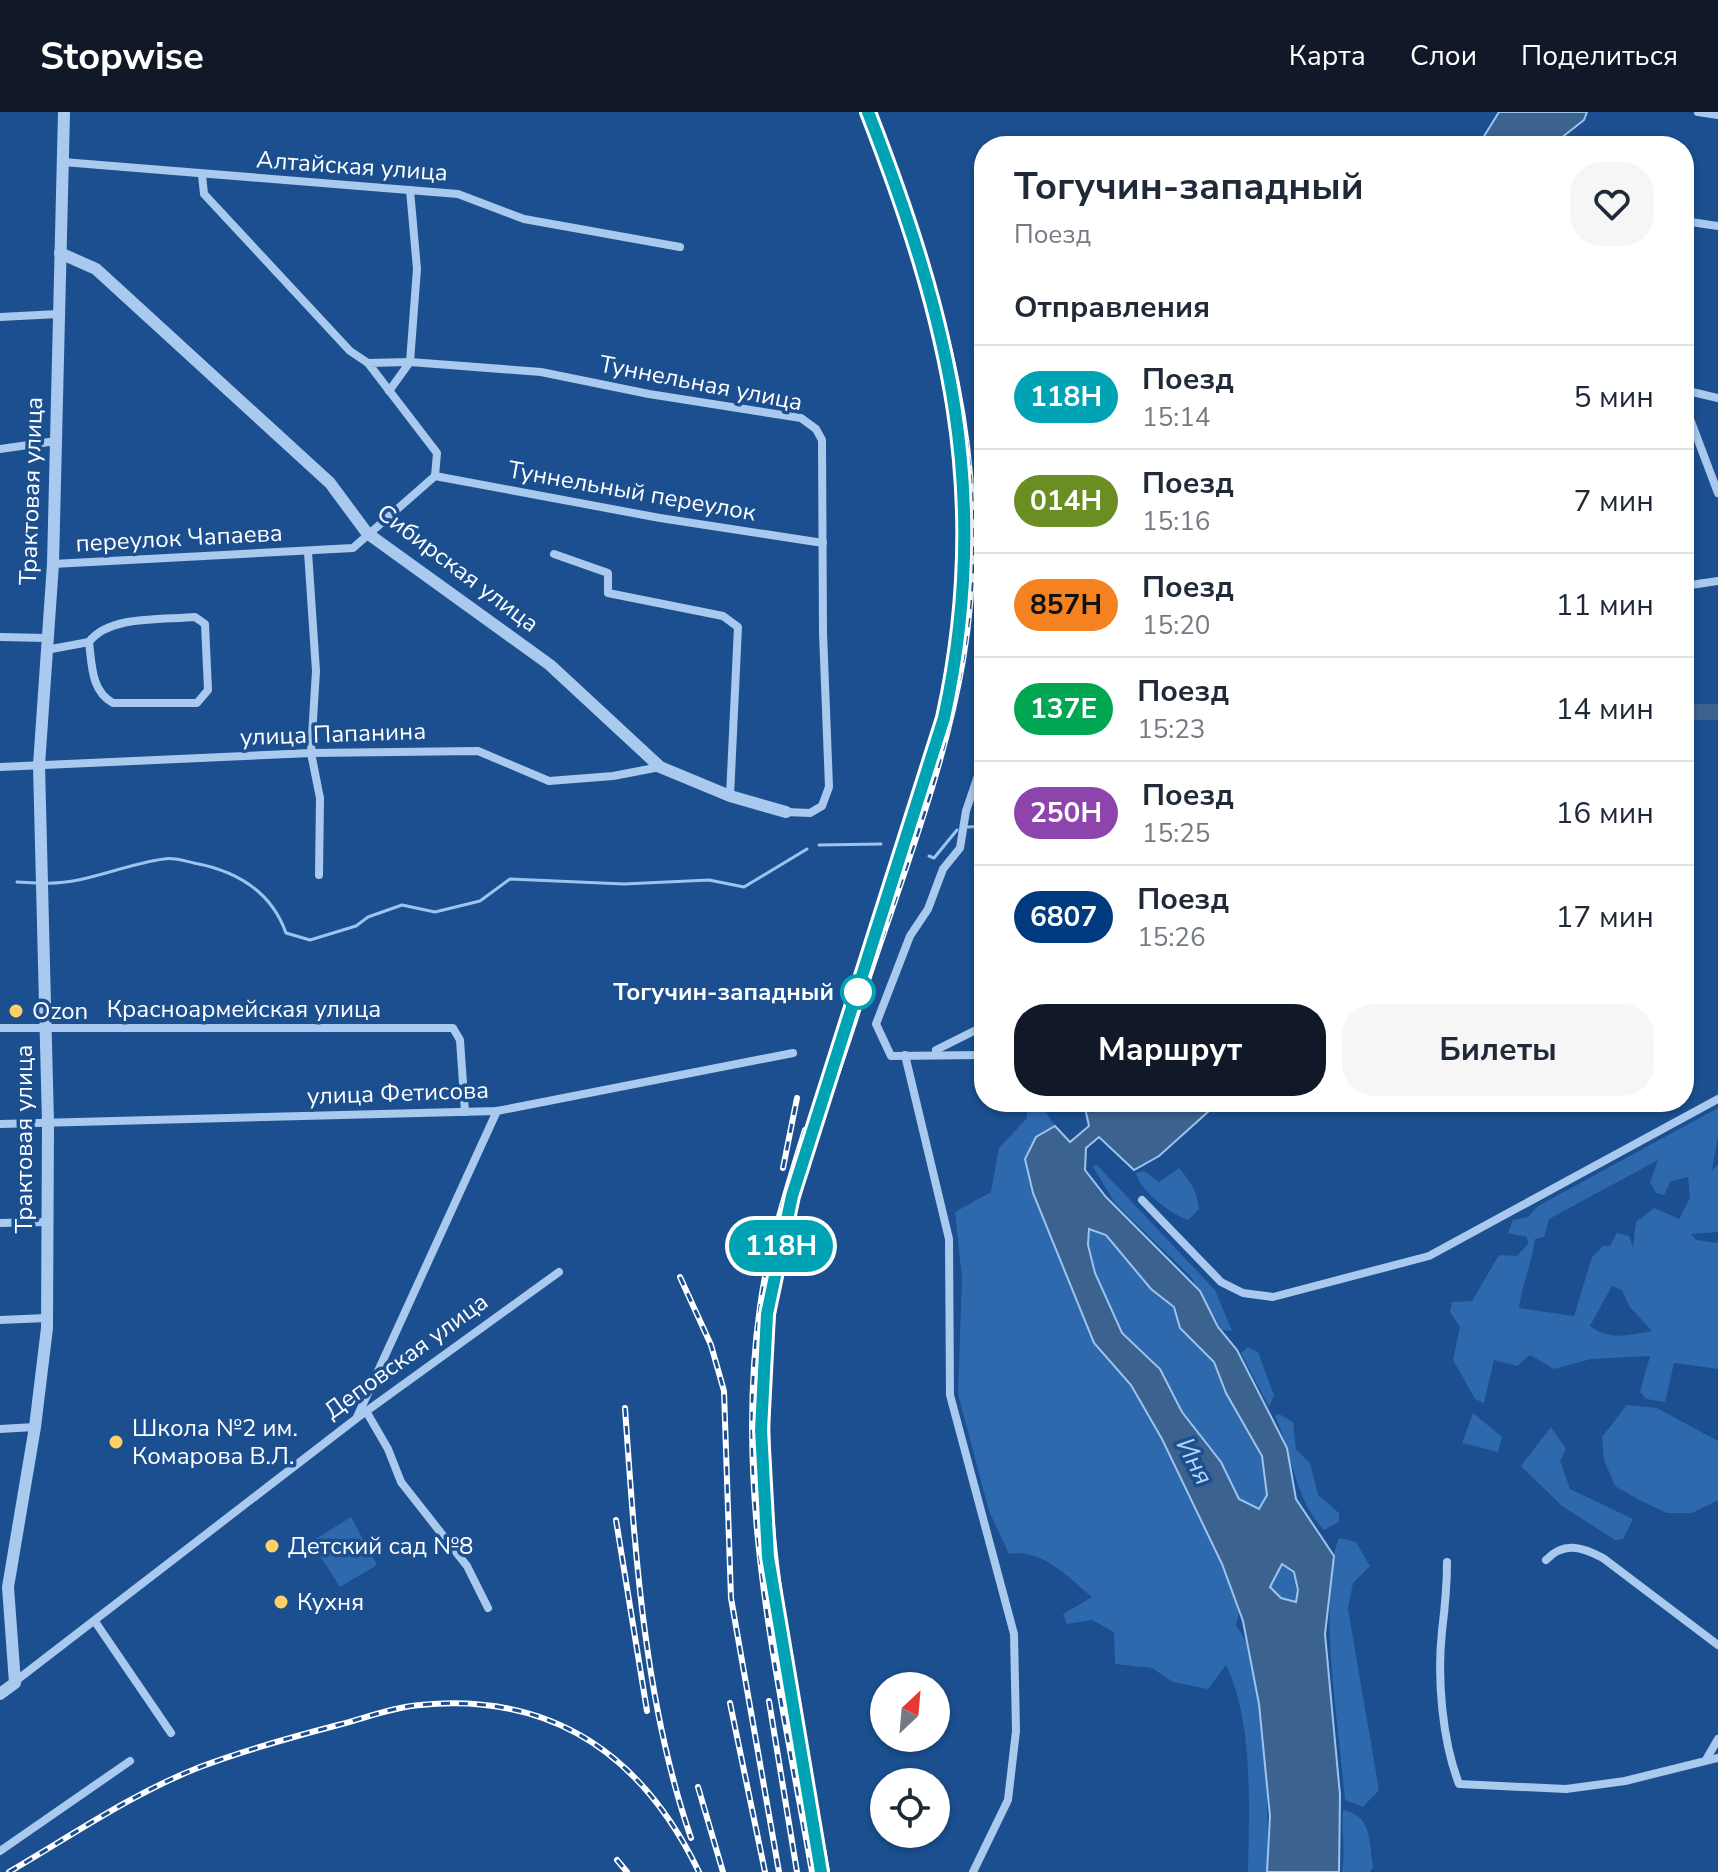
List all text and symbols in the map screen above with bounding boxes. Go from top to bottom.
text: Stopwise [40,31,204,82]
text: Карта [1289,37,1366,75]
text: Слои [1410,37,1477,75]
text: Поделиться [1521,37,1678,75]
street label: Алтайская улица [255,143,449,189]
text: Тогучин-западный [1014,161,1364,212]
button: heart [1570,162,1654,246]
text: Поезд [1014,217,1091,252]
text: Отправления [1014,287,1210,328]
street label: Туннельная улица [597,348,805,418]
text: Поезд [1142,359,1234,400]
text: 5 мин [1573,377,1654,418]
text: 118Н [1030,378,1102,416]
street label: Трактовая улица [12,396,50,586]
text: 15:14 [1142,400,1210,435]
street label: Туннельный переулок [506,453,759,529]
text: Поезд [1142,463,1234,504]
text: 7 мин [1573,481,1654,522]
text: 014Н [1030,482,1102,520]
street label: Сибирская улица [371,497,545,639]
text: 15:16 [1142,504,1210,539]
street label: переулок Чапаева [75,517,283,559]
text: Поезд [1142,567,1234,608]
text: 11 мин [1555,585,1654,626]
text: 857Н [1030,586,1102,624]
text: 15:20 [1142,608,1210,643]
text: Поезд [1137,671,1229,712]
text: 14 мин [1555,689,1654,730]
text: 137Е [1030,690,1097,728]
text: 15:23 [1137,712,1205,747]
street label: улица Папанина [239,715,427,753]
text: Поезд [1142,775,1234,816]
text: 16 мин [1555,793,1654,834]
text: 250Н [1030,794,1102,832]
text: 15:25 [1142,816,1210,851]
text: Поезд [1137,879,1229,920]
text: 17 мин [1555,897,1654,938]
text: 6807 [1030,898,1097,936]
text: 15:26 [1137,920,1206,955]
marker: Тогучин-западный [841,975,875,1009]
place label: Тогучин-западный [613,976,834,1008]
street label: Красноармейская улица [107,993,381,1025]
place label: Ozon [32,995,88,1027]
marker: Ozon [7,1002,25,1020]
button: Маршрут [1014,1004,1326,1096]
button: Билеты [1342,1004,1654,1096]
street label: Трактовая улица [8,1045,40,1233]
street label: улица Фетисова [306,1074,490,1112]
line badge: 118Н [725,1220,837,1272]
text: 118Н [745,1227,817,1265]
street label: Деповская улица [318,1286,494,1426]
place label: Школа №2 им. Комарова В.Л. [132,1412,298,1472]
water label: Иня [1168,1432,1221,1491]
marker: Школа №2 им. Комарова В.Л. [107,1433,125,1451]
place label: Детский сад №8 [288,1530,473,1562]
marker: Детский сад №8 [263,1537,281,1555]
place label: Кухня [297,1586,364,1618]
marker: Кухня [272,1593,290,1611]
north arrow [870,1672,950,1752]
map controls [870,1672,950,1848]
button: locate [870,1768,950,1848]

